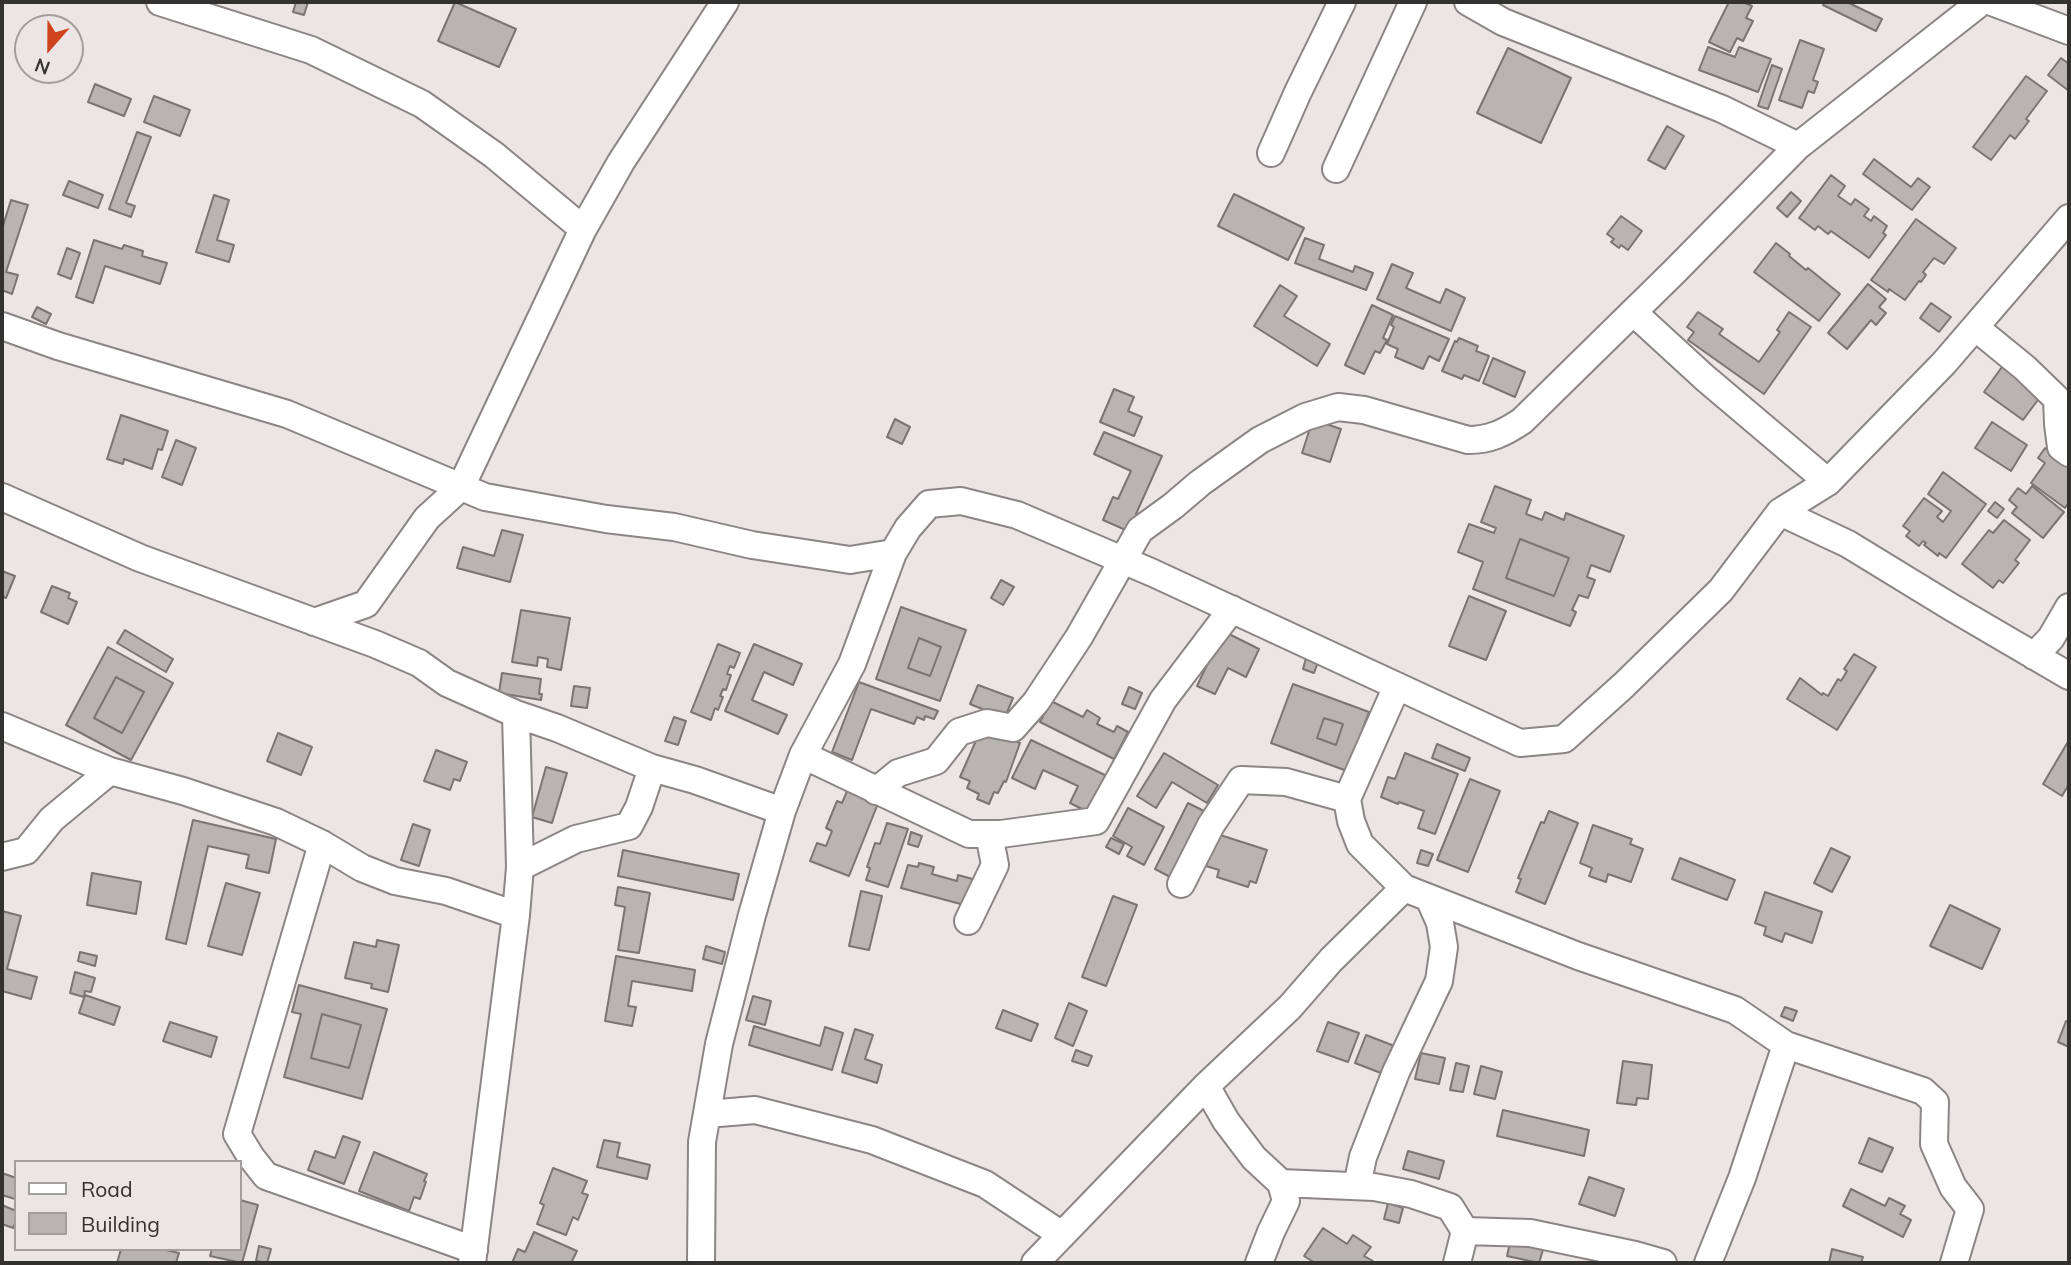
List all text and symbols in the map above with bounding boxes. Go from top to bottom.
north arrow [14,14,84,84]
text: N [31,53,53,81]
legend [14,1160,242,1251]
text: Road [81,1176,132,1202]
text: Building [81,1211,160,1237]

